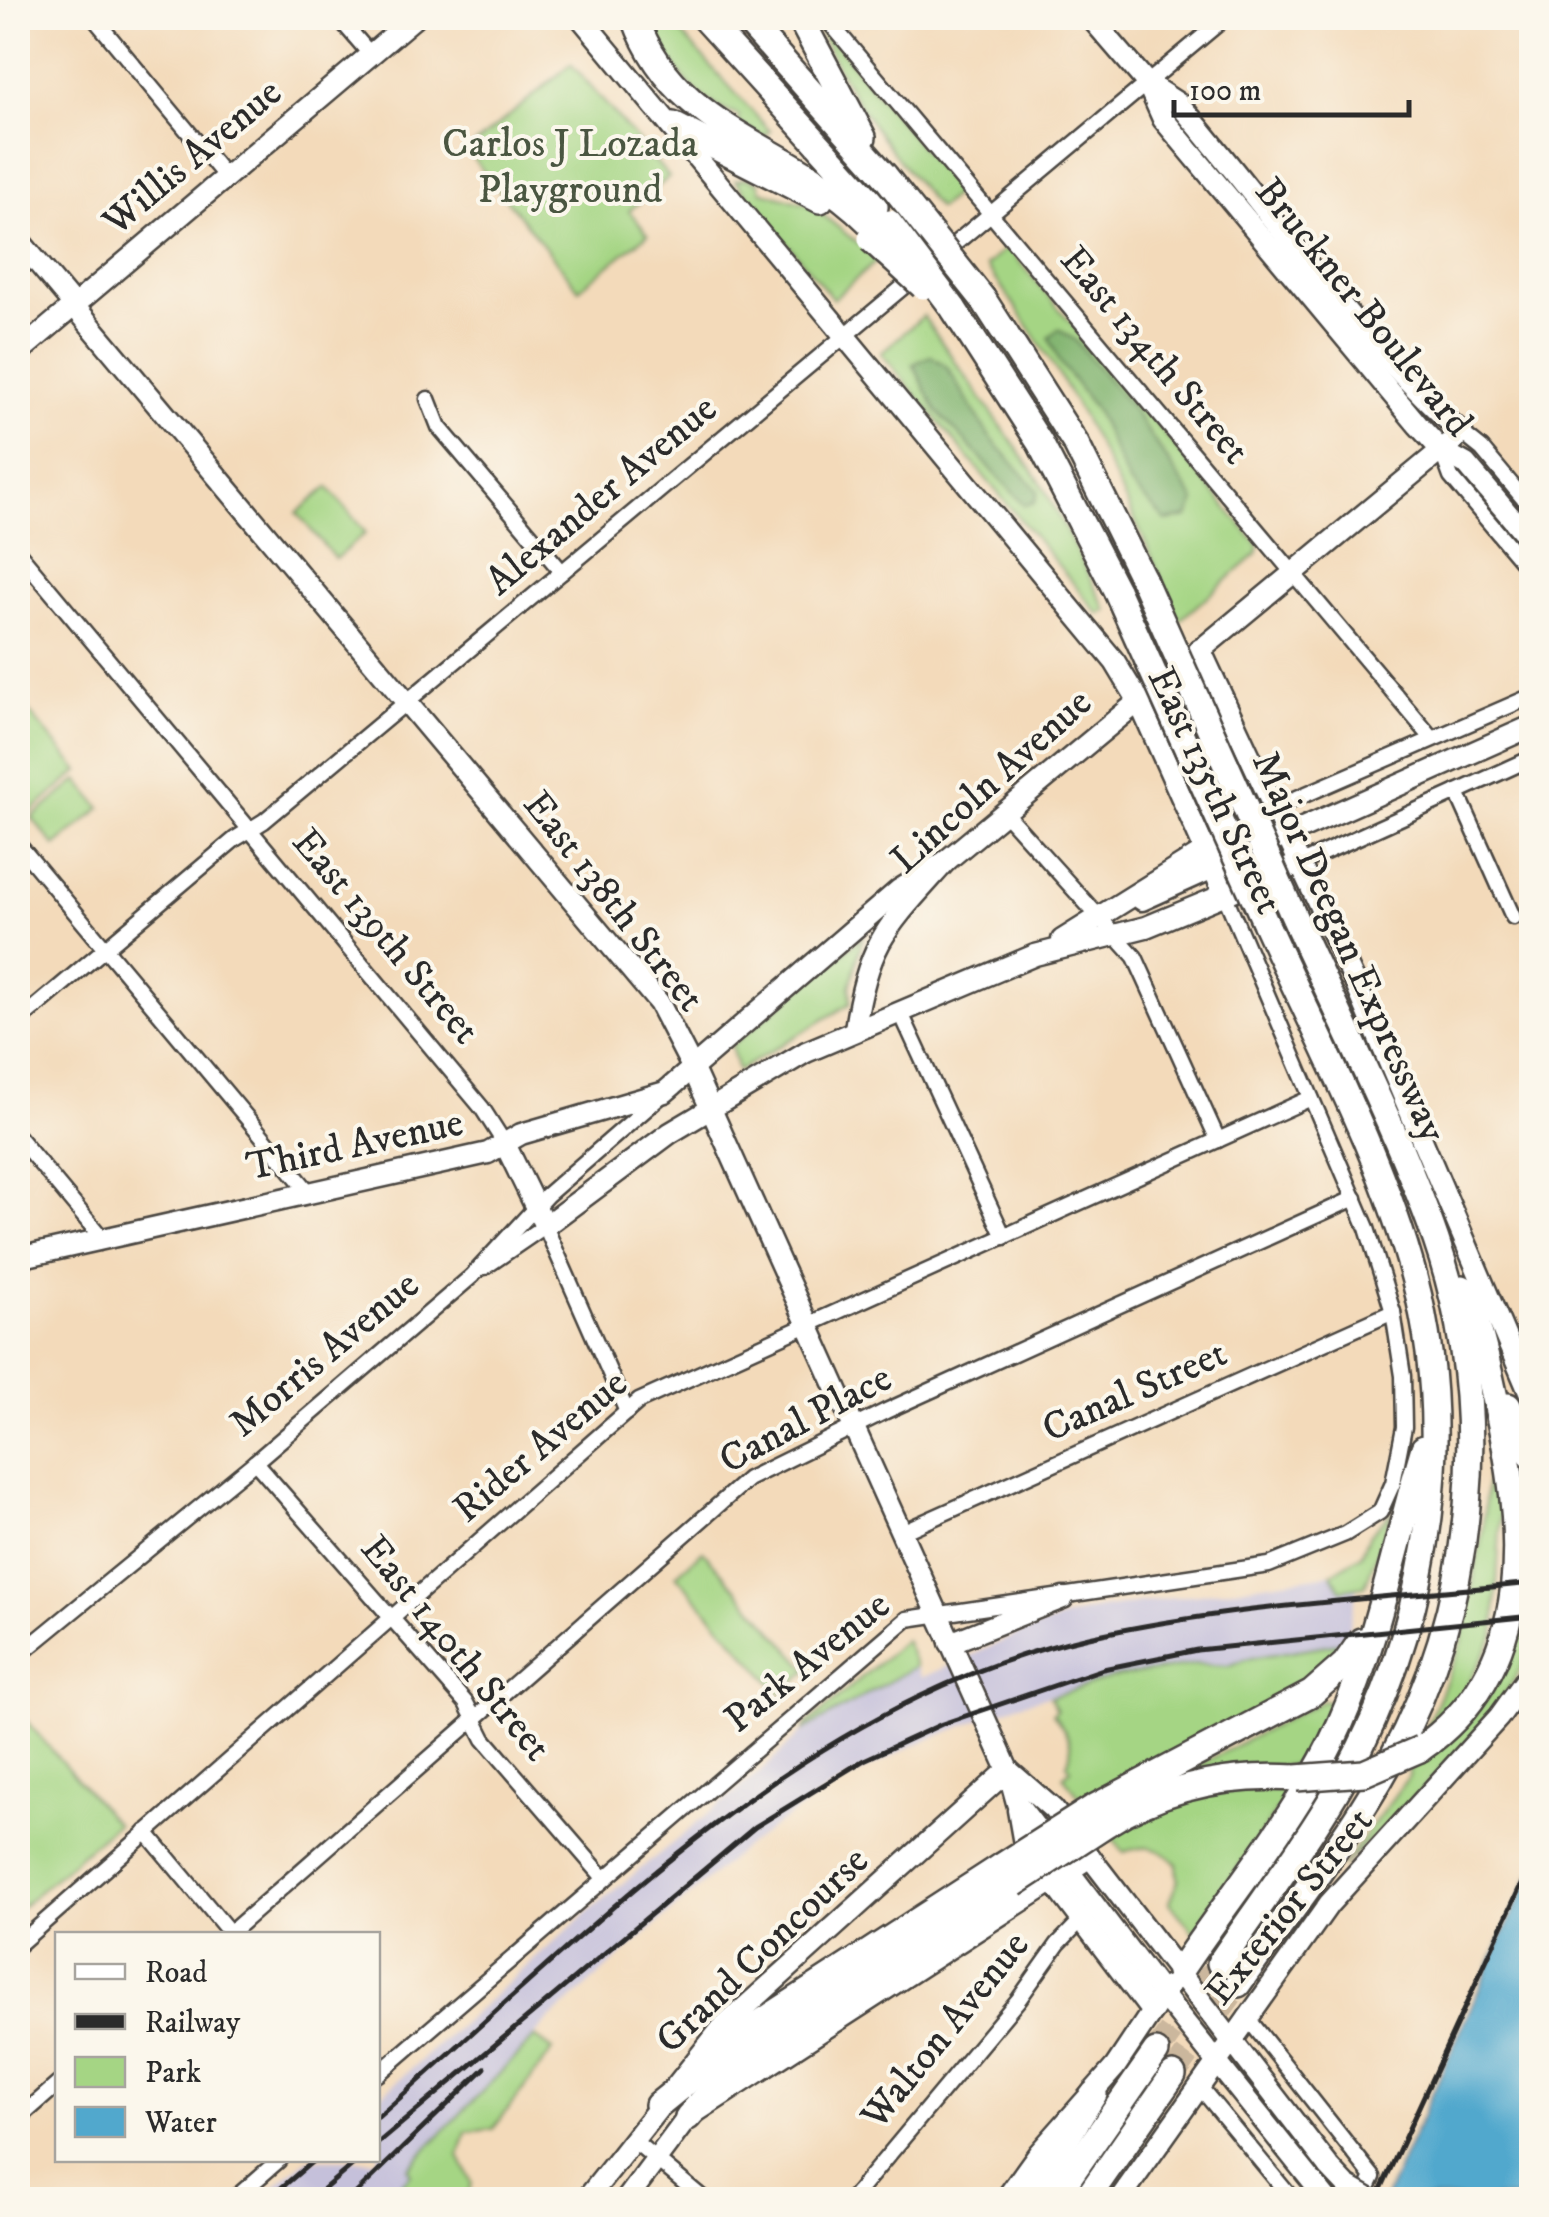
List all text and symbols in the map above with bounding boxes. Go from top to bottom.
scale bar [1174,55,1409,117]
street label: Willis Avenue [92,69,293,248]
text: 100 m [1189,73,1261,110]
park label: Carlos J Lozada Playground [442,120,698,216]
street label: Bruckner Boulevard [1243,168,1483,448]
street label: East 134th Street [1048,237,1260,475]
street label: Alexander Avenue [476,385,728,607]
street label: East 135th Street [1135,660,1293,922]
street label: Lincoln Avenue [881,679,1103,885]
street label: Major Deegan Expressway [1239,744,1457,1151]
street label: East 138th Street [511,782,715,1022]
street label: East 139th Street [280,819,490,1055]
street label: Third Avenue [242,1099,468,1193]
street label: Morris Avenue [220,1261,430,1449]
street label: Canal Street [1035,1329,1235,1455]
street label: Canal Place [711,1354,901,1486]
street label: Rider Avenue [444,1360,638,1534]
street label: East 140th Street [349,1526,561,1772]
street label: Park Avenue [715,1581,901,1745]
street label: Exterior Street [1195,1798,1385,2016]
street label: Grand Concourse [646,1837,880,2065]
street label: Walton Avenue [850,1922,1041,2141]
legend [55,1932,380,2162]
text: Road [145,1955,207,1992]
text: Railway [145,2005,241,2042]
text: Park [145,2055,201,2092]
text: Water [144,2105,217,2142]

